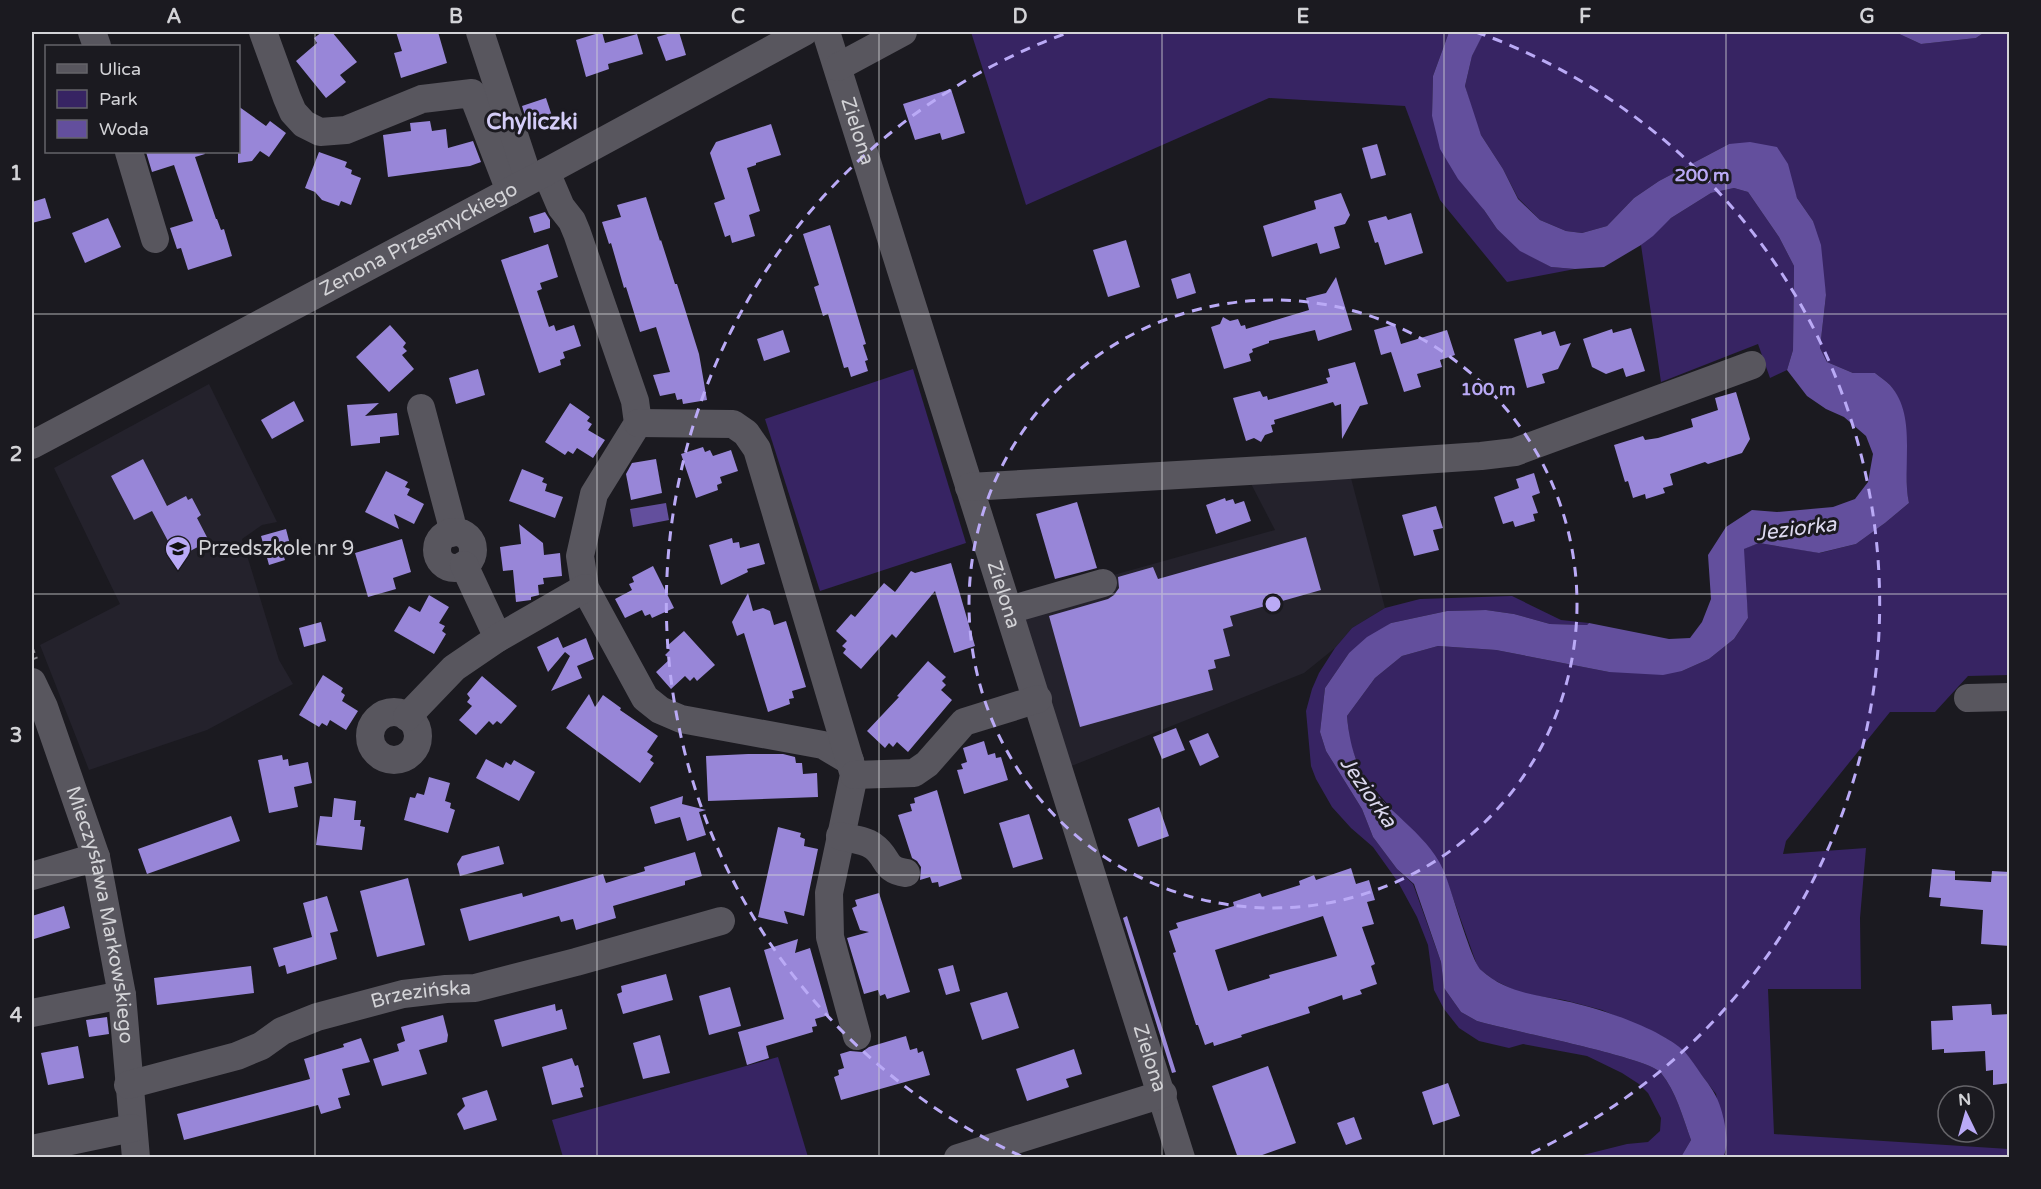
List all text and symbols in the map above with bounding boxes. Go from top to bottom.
text: A [167,5,182,29]
text: B [449,5,463,29]
text: C [731,5,745,29]
text: D [1012,5,1028,29]
text: E [1297,5,1310,29]
text: F [1579,5,1591,29]
text: G [1859,5,1875,29]
legend [45,45,240,153]
text: Ulica [99,58,141,80]
text: Park [99,88,138,110]
street label: Zielona [835,94,879,168]
district label: Chyliczki [486,109,578,135]
text: Woda [99,118,149,140]
text: 1 [10,162,22,186]
text: 200 m [1674,164,1730,186]
street label: Zenona Przesmyckiego [316,177,522,302]
text: 100 m [1460,378,1516,400]
text: 2 [10,443,22,467]
water label: Jeziorka [1754,511,1839,546]
school or university icon: Przedszkole nr 9 [163,534,193,572]
place label: Przedszkole nr 9 [198,537,354,561]
street label: Zielona [981,558,1025,632]
centre of rings [1263,594,1283,614]
text: 3 [10,724,22,748]
water label: Jeziorka [1334,752,1402,833]
street label: Mieczysława Markowskiego [60,783,138,1045]
street label: Brzezińska [368,976,471,1014]
text: 4 [10,1004,23,1028]
street label: Zielona [1128,1021,1171,1095]
north arrow [1936,1084,1996,1144]
text: N [1958,1090,1972,1111]

